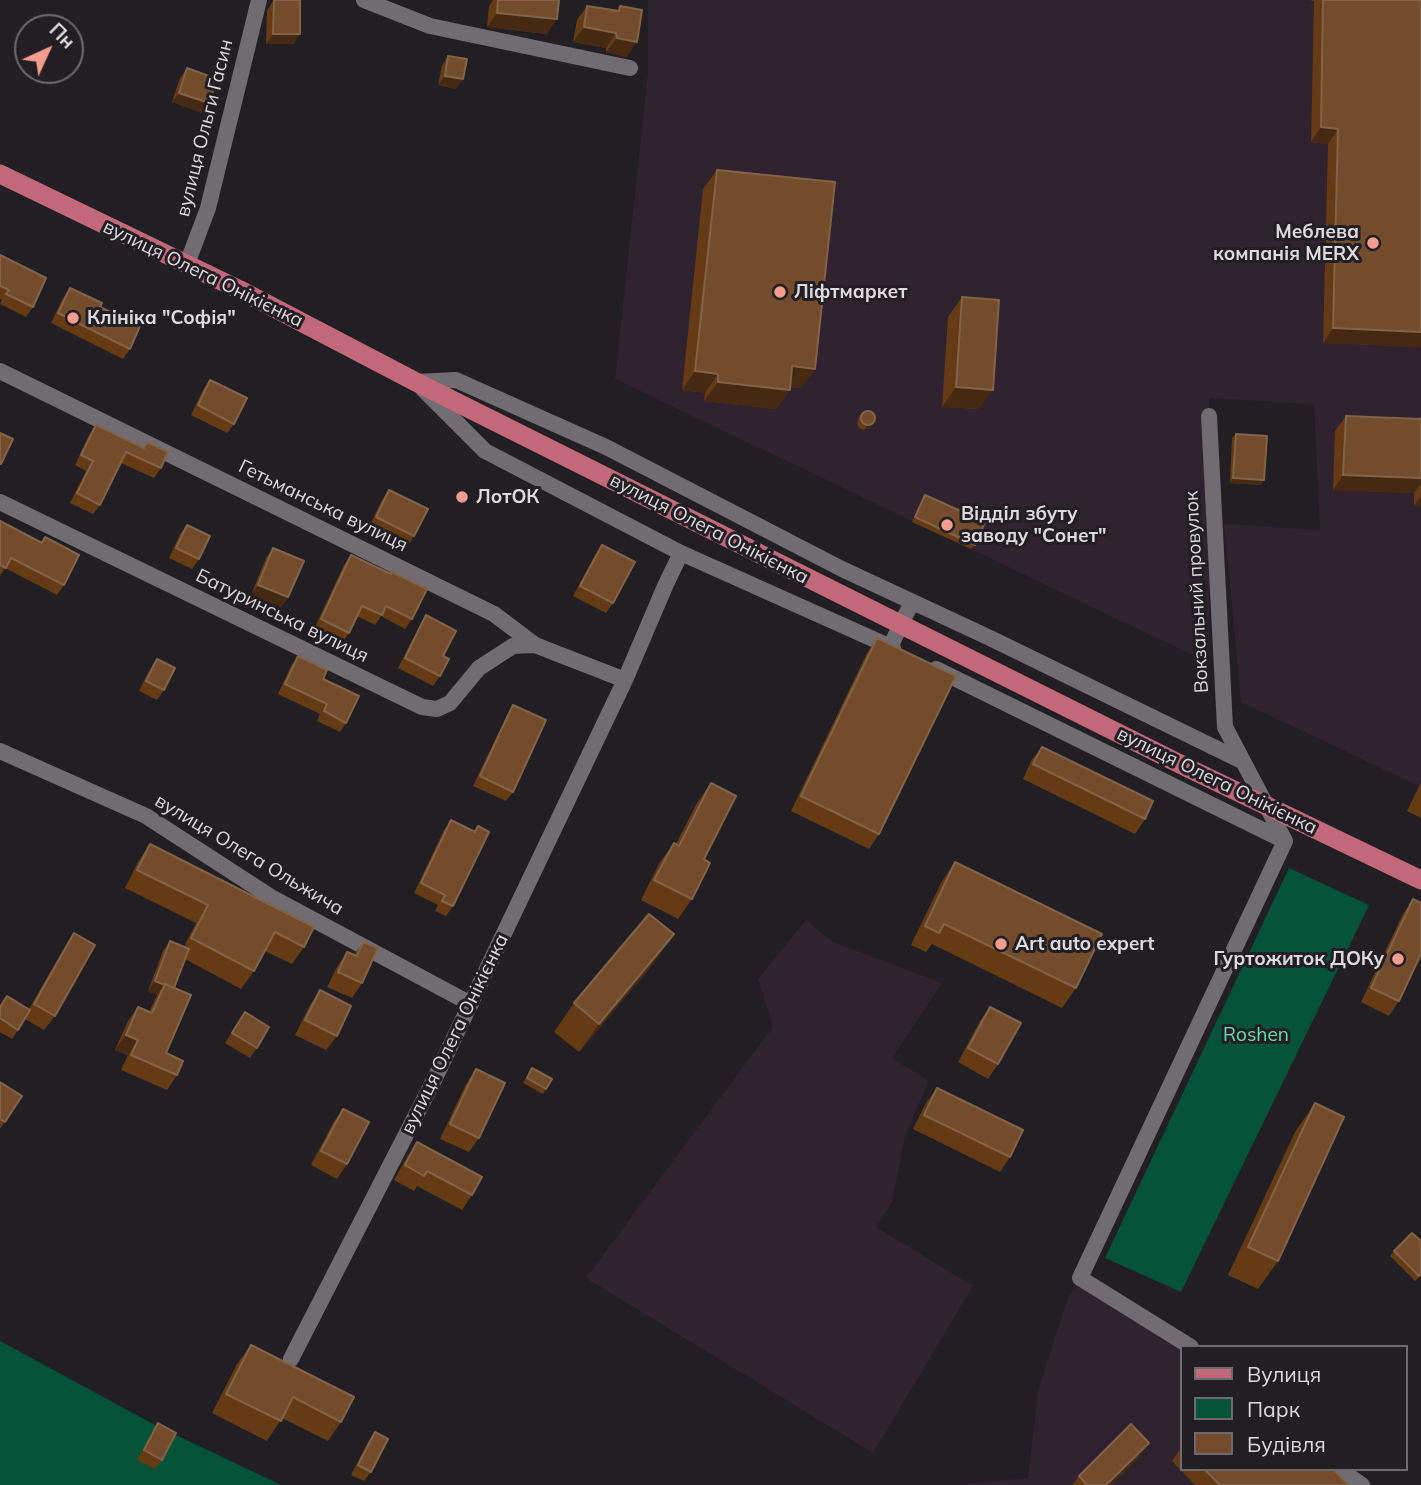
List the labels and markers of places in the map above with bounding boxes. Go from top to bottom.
place label: Меблева компанія MERX [1213,221,1359,265]
marker: Меблева компанія MERX [1365,235,1381,251]
place label: Ліфтмаркет [794,281,907,303]
marker: Ліфтмаркет [772,284,788,300]
place label: Клініка "Софія" [87,307,236,329]
marker: Клініка "Софія" [65,310,81,326]
place label: ЛотОК [476,486,539,508]
marker: ЛотОК [454,489,470,505]
place label: Відділ збуту заводу "Сонет" [961,503,1106,547]
marker: Відділ збуту заводу "Сонет" [939,517,955,533]
place label: Art auto expert [1015,933,1154,955]
marker: Art auto expert [993,936,1009,952]
place label: Гуртожиток ДОКу [1213,948,1384,970]
marker: Гуртожиток ДОКу [1390,951,1406,967]

